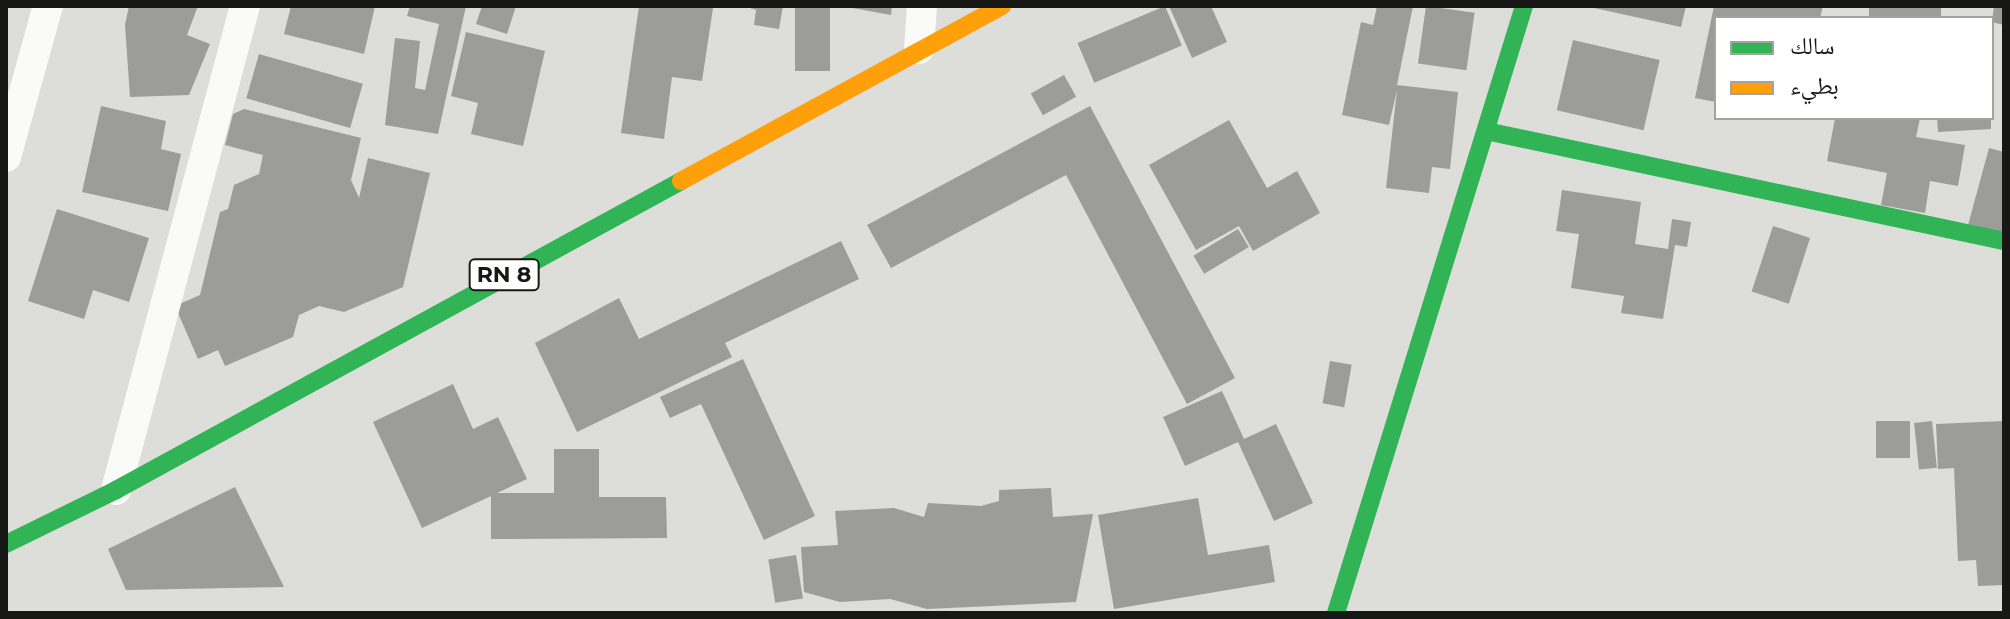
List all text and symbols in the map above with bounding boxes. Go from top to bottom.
legend [1714,16,1994,120]
text: سالك [1790,31,1835,60]
text: بطيء [1790,71,1839,100]
road number: RN 8 [468,257,540,293]

